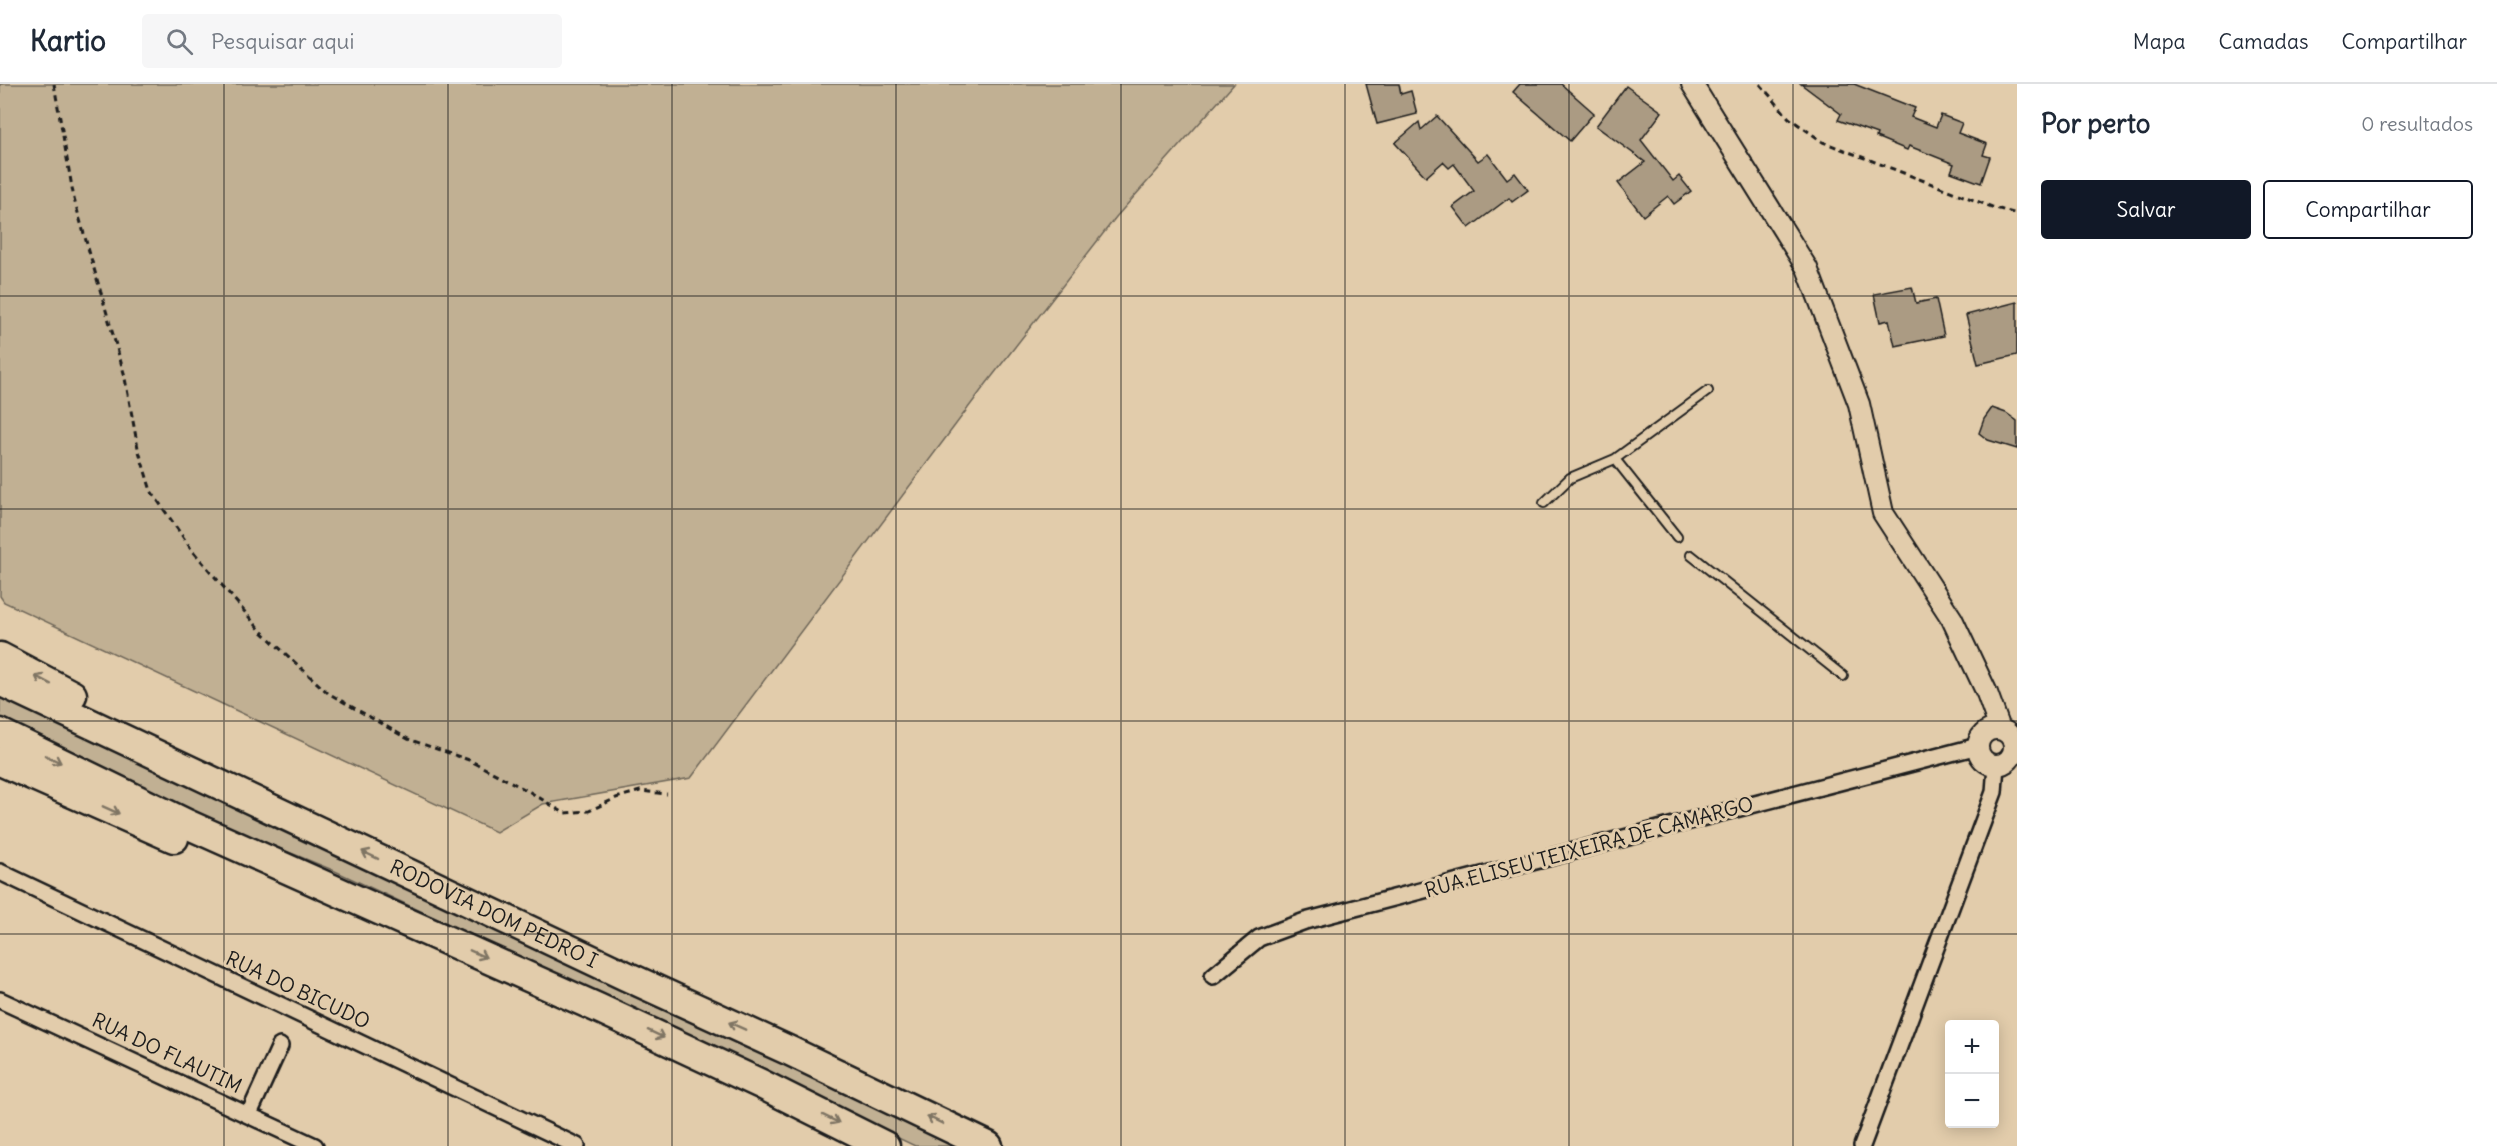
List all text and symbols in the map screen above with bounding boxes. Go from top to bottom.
search box [142,14,562,68]
text: Kartio [30,23,106,59]
icon: search [163,25,196,58]
text: Pesquisar aqui [211,27,354,55]
text: Mapa [2133,28,2186,55]
text: Camadas [2219,28,2308,55]
text: Compartilhar [2341,28,2467,55]
text: Por perto [2041,107,2150,140]
text: 0 resultados [2361,111,2473,136]
button: Salvar [2041,180,2251,239]
button: Compartilhar [2263,180,2473,239]
one-way arrow [35,674,52,686]
one-way arrow [43,753,61,765]
street label: RUA ELISEU TEIXEIRA DE CAMARGO [1422,791,1756,902]
one-way arrow [102,805,120,817]
one-way arrow [361,848,379,860]
street label: RODOVIA DOM PEDRO I [386,854,602,973]
street label: RUA DO BICUDO [222,945,374,1034]
one-way arrow [468,949,487,960]
street label: RUA DO FLAUTIM [88,1007,246,1098]
one-way arrow [728,1020,746,1032]
map controls [1945,1020,1999,1128]
button: + [1945,1020,1999,1074]
one-way arrow [646,1029,664,1041]
button: − [1945,1074,1999,1128]
one-way arrow [822,1114,840,1125]
one-way arrow [927,1114,945,1126]

